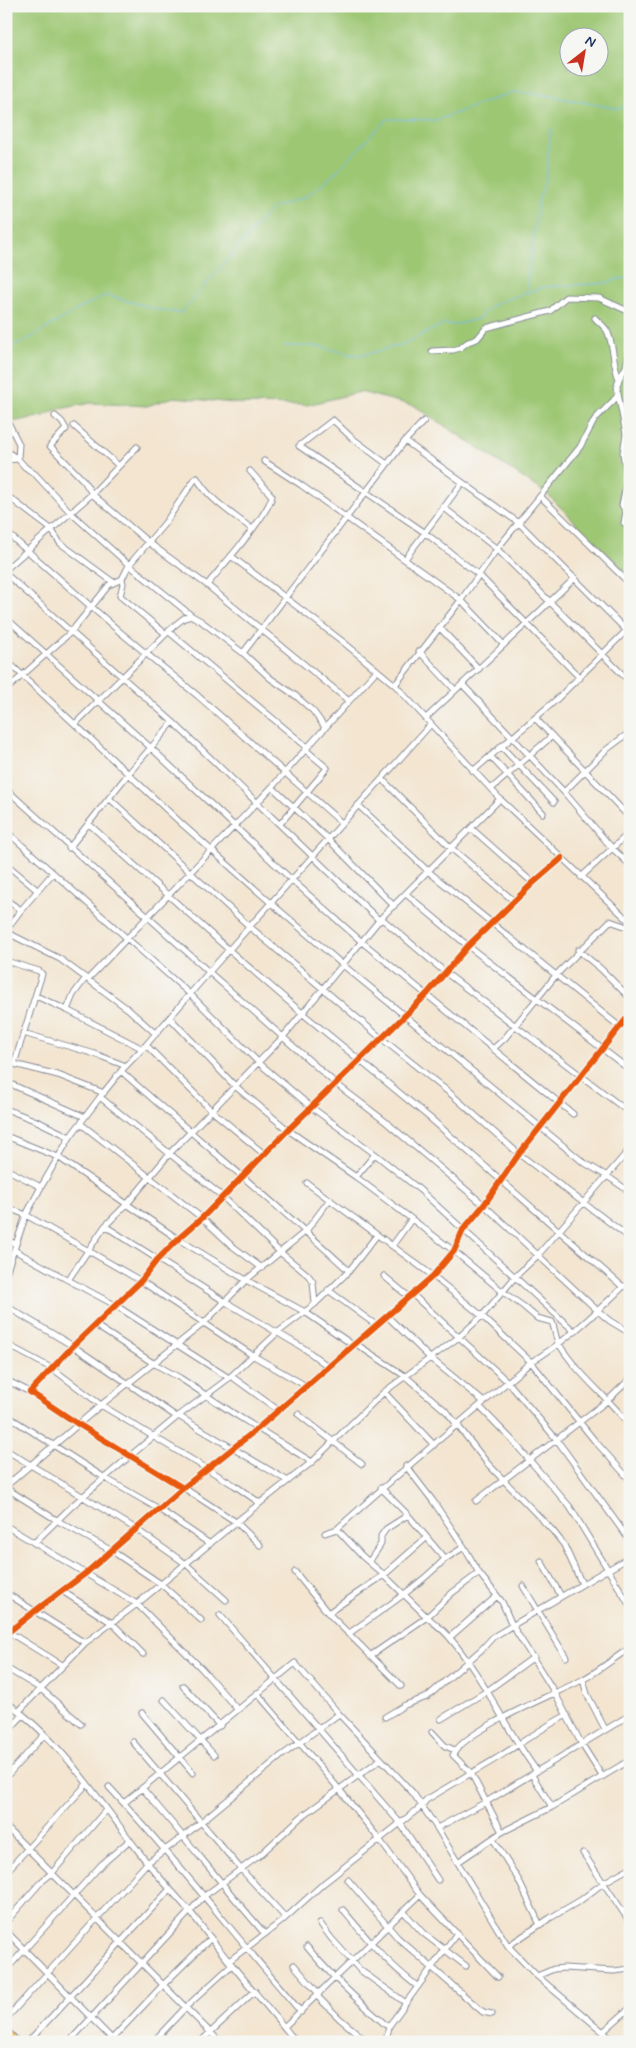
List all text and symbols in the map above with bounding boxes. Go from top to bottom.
north arrow [558,28,608,78]
text: N [582,32,599,52]

